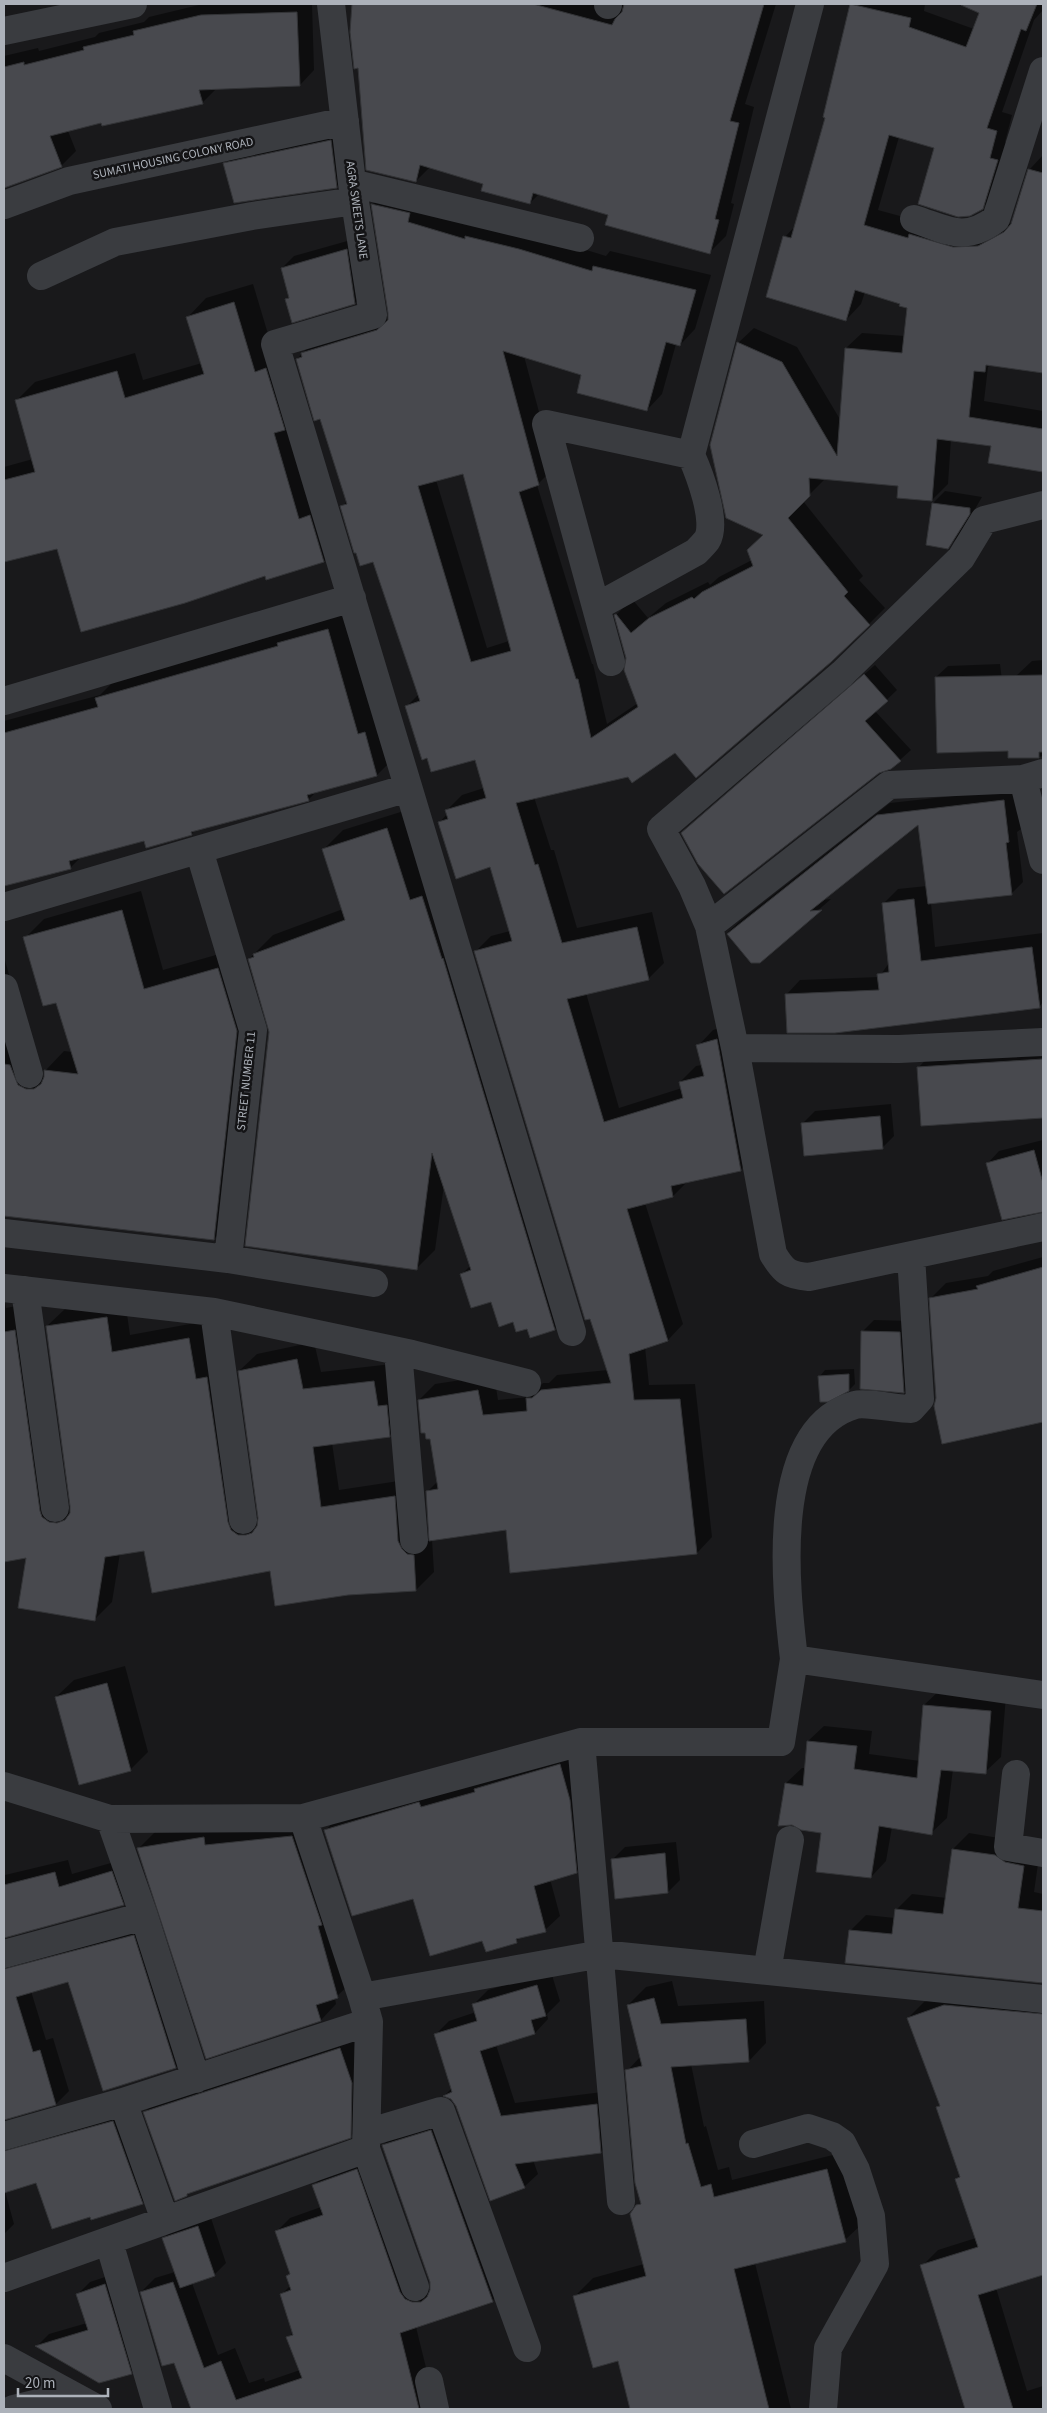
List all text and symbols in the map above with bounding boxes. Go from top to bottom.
street label: SUMATI HOUSING COLONY ROAD [91,133,255,184]
street label: AGRA SWEETS LANE [341,160,372,260]
street label: STREET NUMBER 11 [233,1031,260,1132]
scale bar [18,2366,108,2398]
text: 20 m [25,2373,55,2394]

